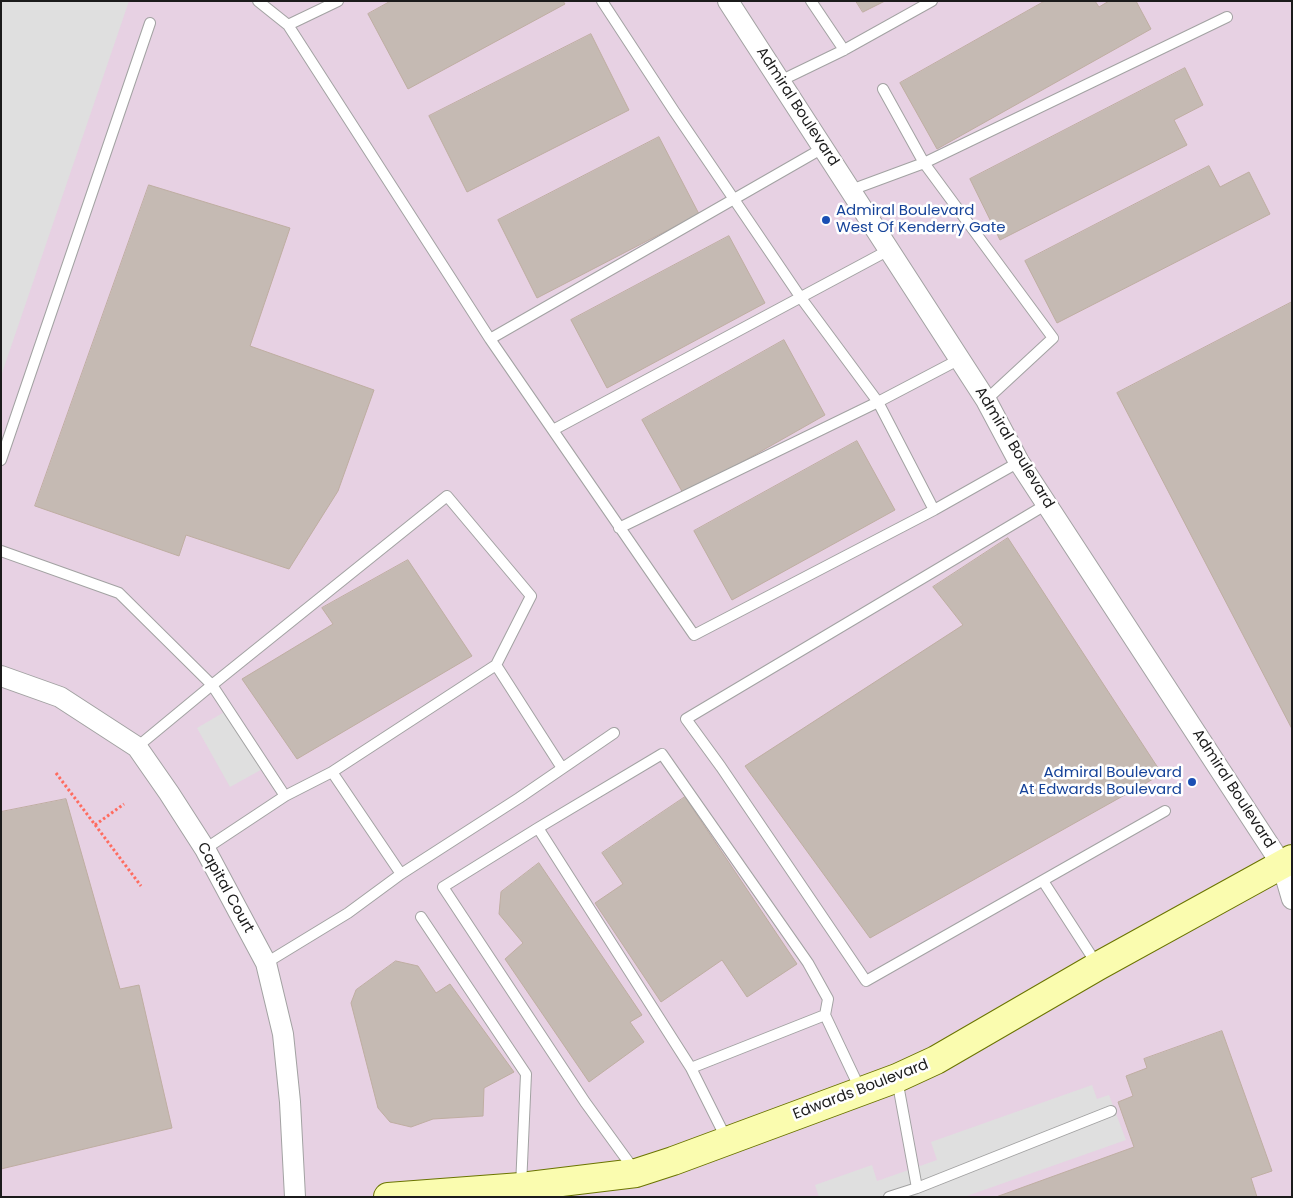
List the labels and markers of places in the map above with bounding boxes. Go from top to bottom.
place label: Admiral Boulevard West Of Kenderry Gate [836,202,1005,237]
marker: Admiral Boulevard West Of Kenderry Gate [820,214,832,226]
place label: Admiral Boulevard At Edwards Boulevard [1019,764,1182,799]
marker: Admiral Boulevard At Edwards Boulevard [1186,776,1198,788]

